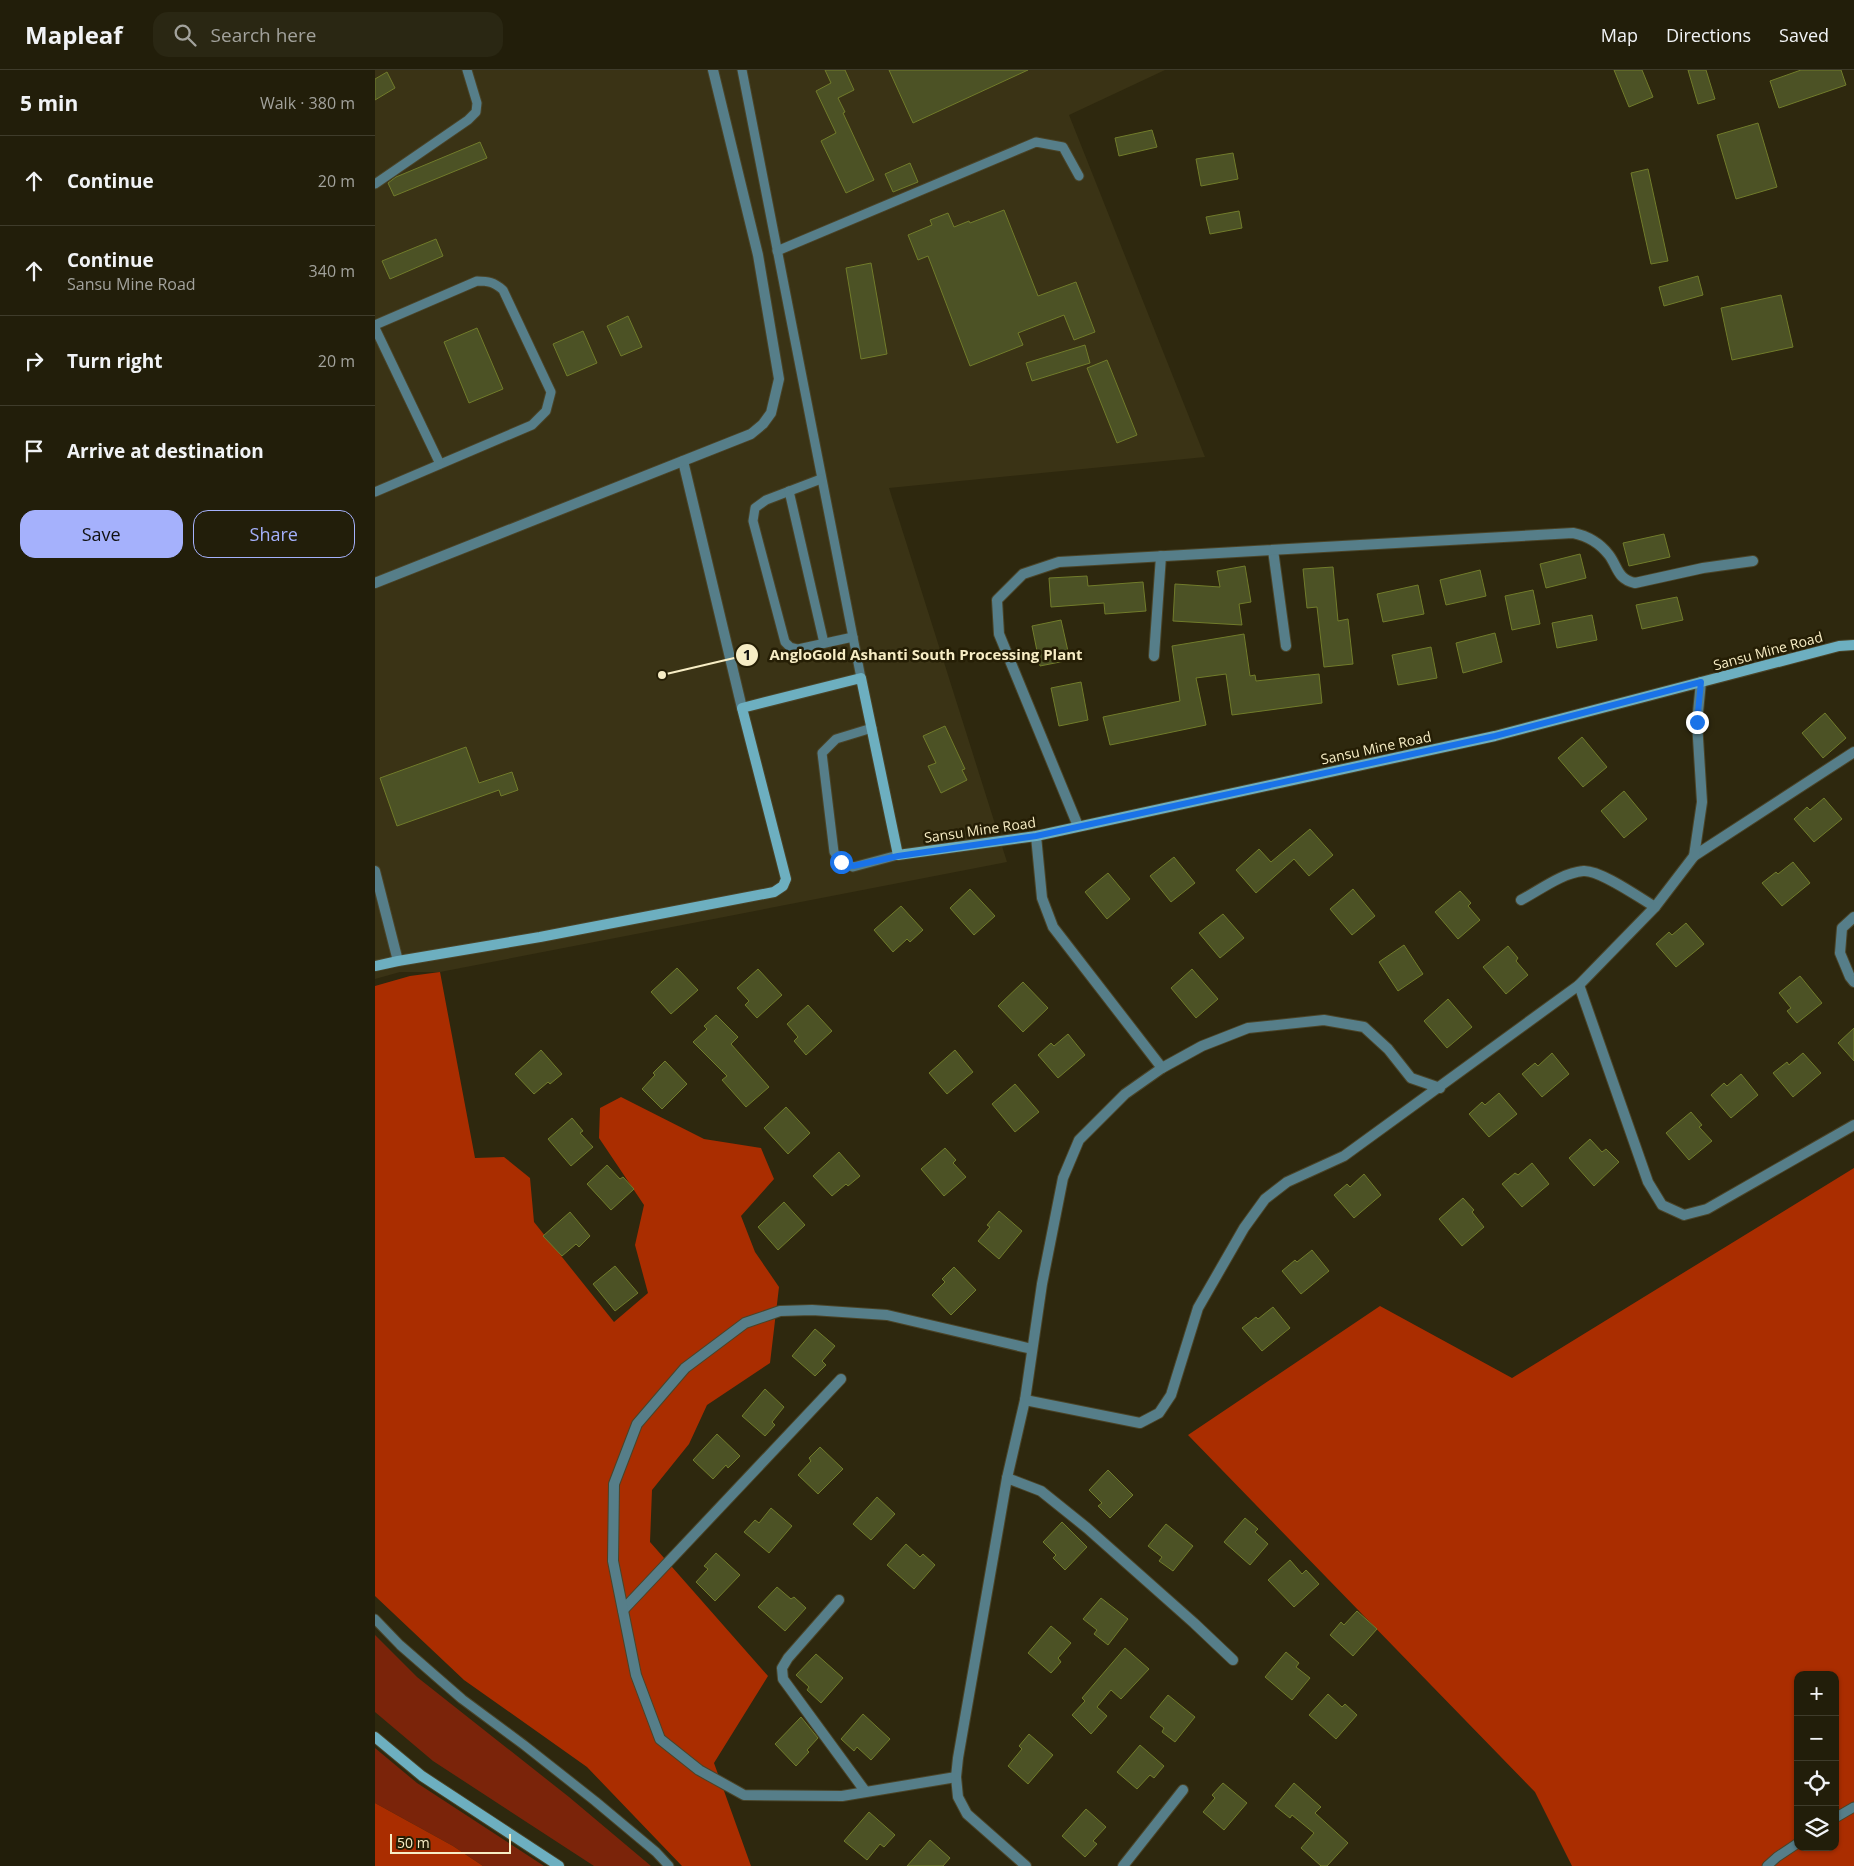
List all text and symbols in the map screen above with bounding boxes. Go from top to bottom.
search box [153,12,503,57]
text: Mapleaf [25,18,123,51]
icon: search [171,21,199,49]
text: Search here [211,22,316,48]
text: Map [1601,23,1638,47]
text: Directions [1666,23,1751,47]
text: Saved [1779,23,1829,47]
text: 5 min [20,89,78,117]
text: Walk · 380 m [260,92,355,114]
icon: ahead [20,167,48,195]
text: Continue [67,168,154,194]
text: 20 m [318,170,355,192]
text: Continue [67,247,154,273]
icon: ahead [20,257,48,285]
text: 340 m [309,260,355,282]
text: Sansu Mine Road [67,273,196,295]
icon: right [20,347,48,375]
text: Turn right [67,348,162,374]
text: 20 m [318,350,355,372]
icon: arrive [20,437,48,465]
text: Arrive at destination [67,438,264,464]
button: Save [20,510,183,558]
button: Share [193,510,355,558]
street label: Sansu Mine Road [1711,627,1825,674]
callout: AngloGold Ashanti South Processing Plant [735,640,1093,670]
text: 1 [743,644,751,664]
text: AngloGold Ashanti South Processing Plant [769,644,1083,664]
route end [1686,711,1709,734]
street label: Sansu Mine Road [1319,727,1433,769]
street label: Sansu Mine Road [923,812,1037,847]
route start [830,851,853,874]
map controls [1794,1671,1839,1851]
button: + [1794,1671,1839,1716]
button: − [1794,1716,1839,1761]
button: locate [1794,1761,1839,1806]
button: layers [1794,1806,1839,1851]
scale bar [390,1831,511,1854]
text: 50 m [397,1833,430,1852]

